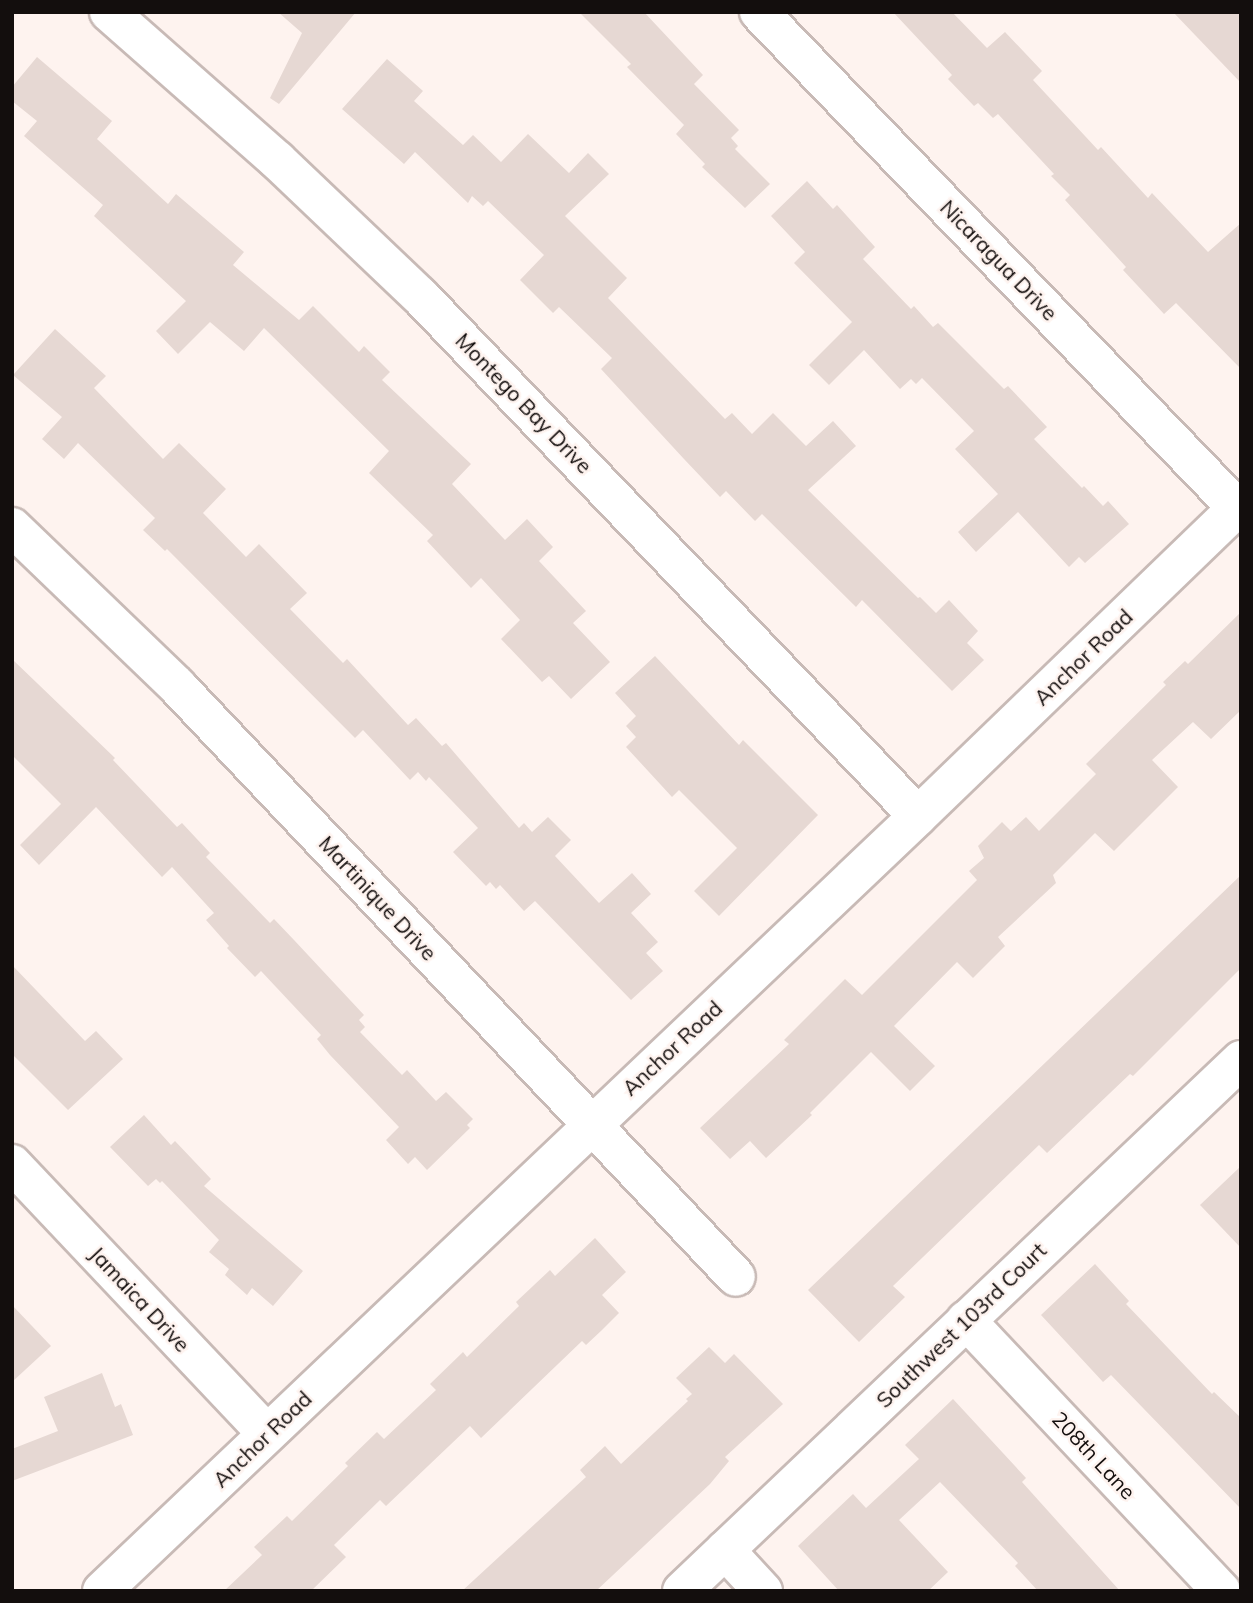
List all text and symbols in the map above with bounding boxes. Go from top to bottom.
street label: Nicaragua Drive [935,195,1063,325]
street label: Montego Bay Drive [451,328,597,478]
street label: Anchor Road [1029,604,1137,710]
street label: Martinique Drive [314,831,442,965]
street label: Anchor Road [617,995,727,1101]
street label: Southwest 103rd Court [871,1237,1051,1413]
street label: Jamaica Drive [85,1241,195,1357]
street label: Anchor Road [208,1386,316,1492]
street label: 208th Lane [1047,1406,1141,1504]

